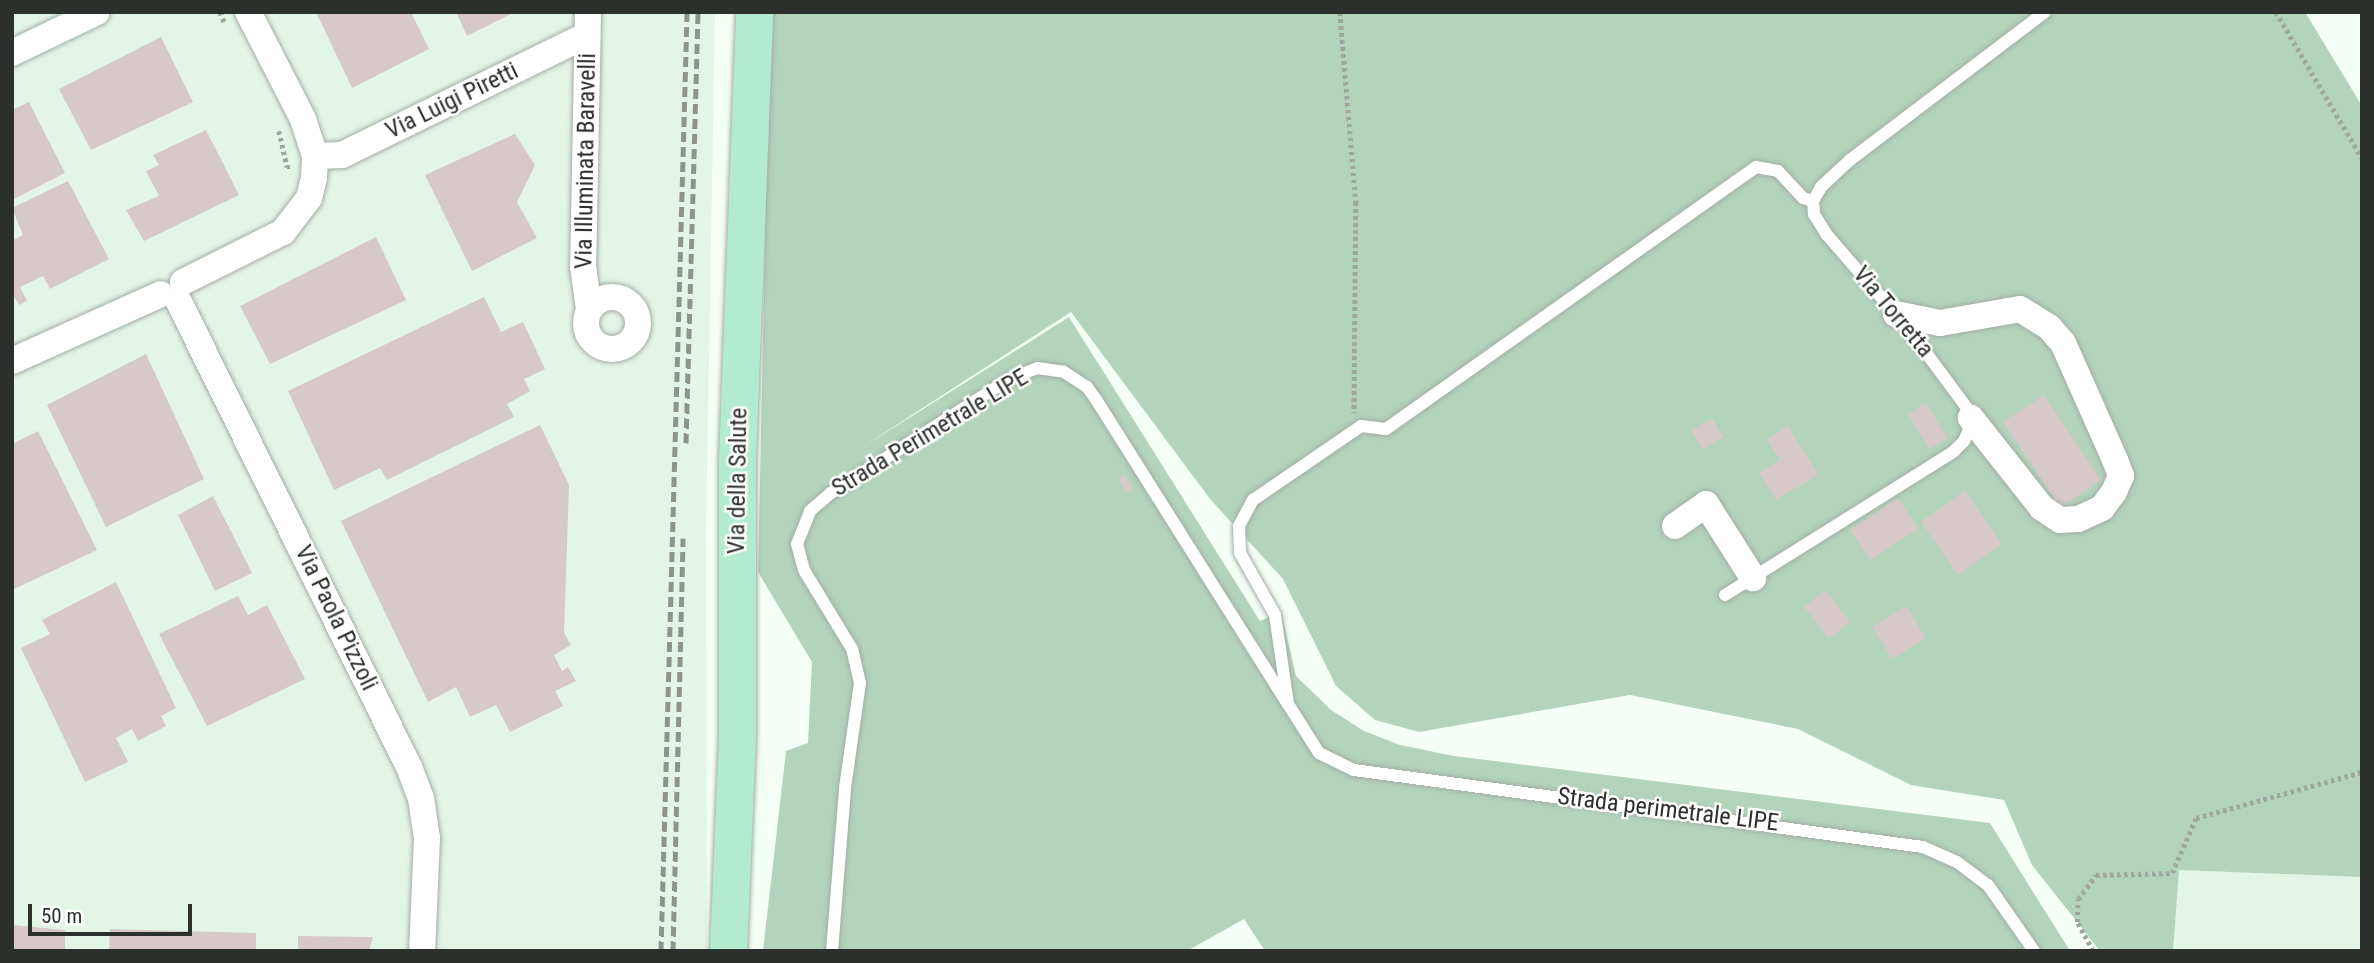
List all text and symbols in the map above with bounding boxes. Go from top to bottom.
street label: Via Illuminata Baravelli [570,53,602,269]
street label: Via Luigi Piretti [381,57,523,145]
street label: Via Torretta [1846,260,1940,364]
street label: Strada Perimetrale LIPE [827,363,1033,503]
street label: Via della Salute [722,407,754,555]
street label: Via Paola Pizzoli [288,541,384,695]
street label: Strada perimetrale LIPE [1556,782,1780,838]
scale bar [32,890,196,934]
text: 50 m [41,904,82,928]

